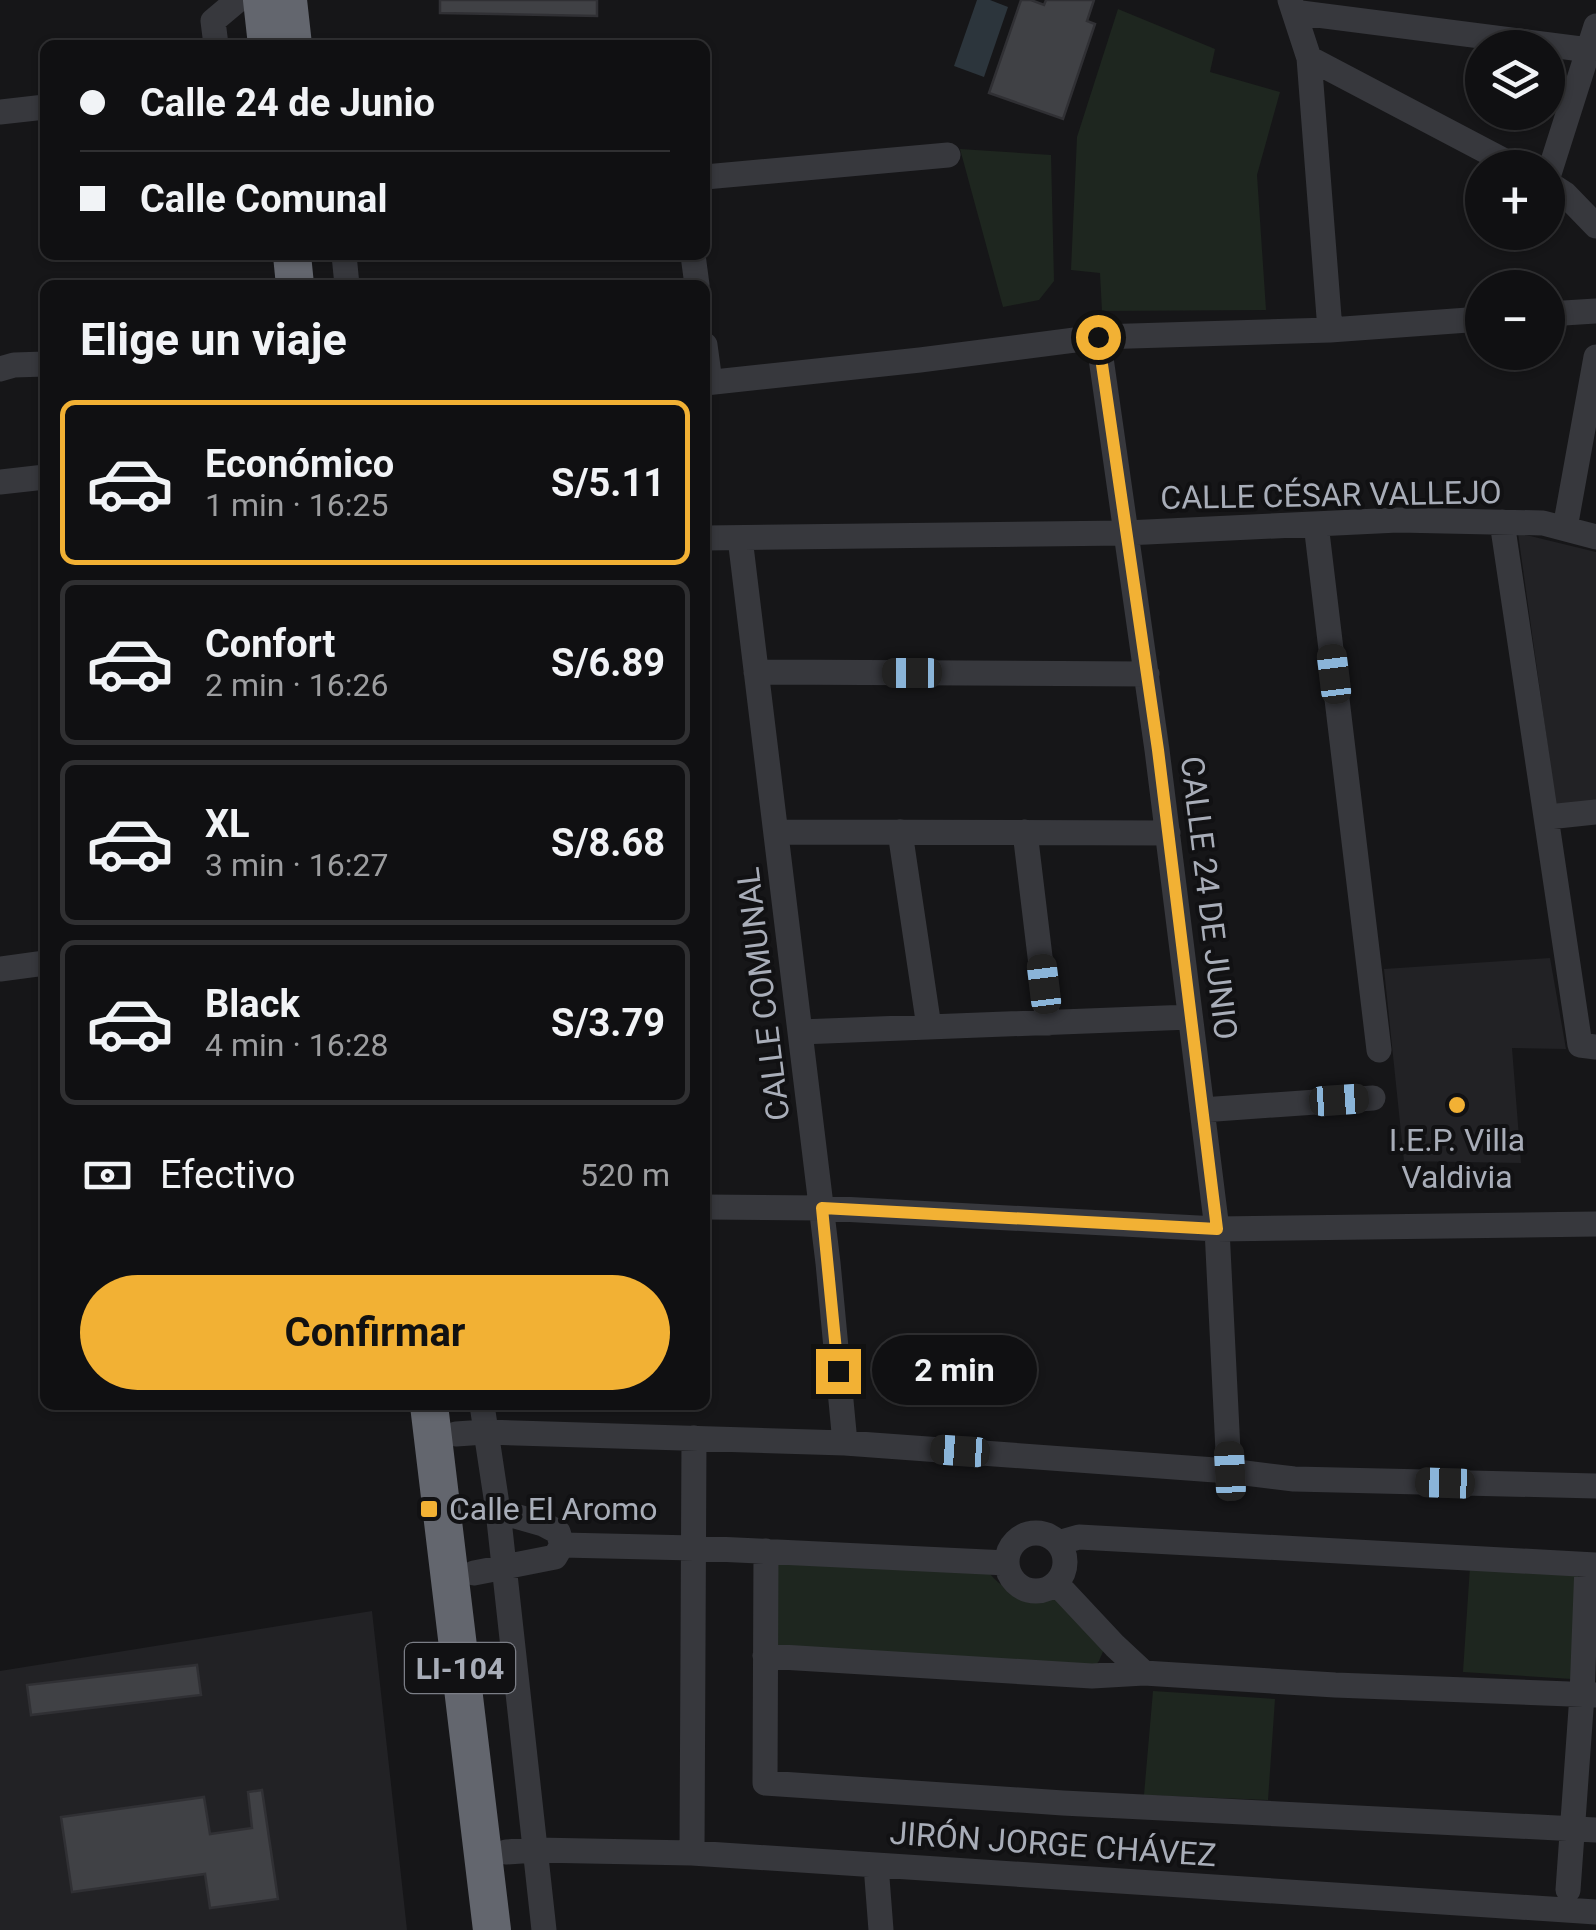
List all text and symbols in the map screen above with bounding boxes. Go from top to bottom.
map controls [1465,30,1565,370]
button: layers [1465,30,1565,130]
text: Calle 24 de Junio [140,81,435,125]
button: + [1465,150,1565,250]
text: Calle Comunal [140,177,387,221]
button: − [1465,270,1565,370]
text: Elige un viaje [80,313,347,366]
route start [1076,315,1121,360]
icon: car [85,438,175,528]
text: Económico [205,442,394,486]
text: S/5.11 [551,461,665,505]
street label: CALLE CÉSAR VALLEJO [1160,473,1502,517]
text: 1 min · 16:25 [205,486,388,524]
icon: car [85,618,175,708]
text: Confort [205,622,335,666]
text: S/6.89 [551,641,665,685]
car [1315,642,1353,706]
car [882,658,942,688]
text: 2 min · 16:26 [205,666,388,704]
street label: CALLE 24 DE JUNIO [1173,754,1245,1042]
icon: car [85,798,175,888]
text: XL [205,802,250,846]
text: S/8.68 [551,821,665,865]
text: 3 min · 16:27 [205,846,388,884]
street label: CALLE COMUNAL [729,865,797,1123]
car [1025,952,1063,1016]
icon: car [85,978,175,1068]
text: Black [205,982,300,1026]
text: S/3.79 [551,1001,665,1045]
text: 4 min · 16:28 [205,1026,388,1064]
car [1308,1083,1370,1117]
marker: I.E.P. Villa Valdivia [1446,1094,1468,1116]
place label: I.E.P. Villa Valdivia [1389,1121,1525,1196]
icon: cash [80,1148,135,1203]
text: Efectivo [160,1153,296,1197]
text: 520 m [580,1156,670,1194]
button: Confirmar [80,1275,670,1390]
callout: 2 min [873,1336,1038,1406]
route end [816,1349,861,1394]
text: 2 min [914,1351,995,1389]
car [929,1434,991,1468]
car [1213,1440,1247,1502]
car [1414,1467,1476,1499]
place label: Calle El Aromo [449,1490,658,1528]
marker: Calle El Aromo [418,1498,440,1520]
road number: LI-104 [405,1643,515,1693]
street label: JIRÓN JORGE CHÁVEZ [888,1814,1218,1874]

